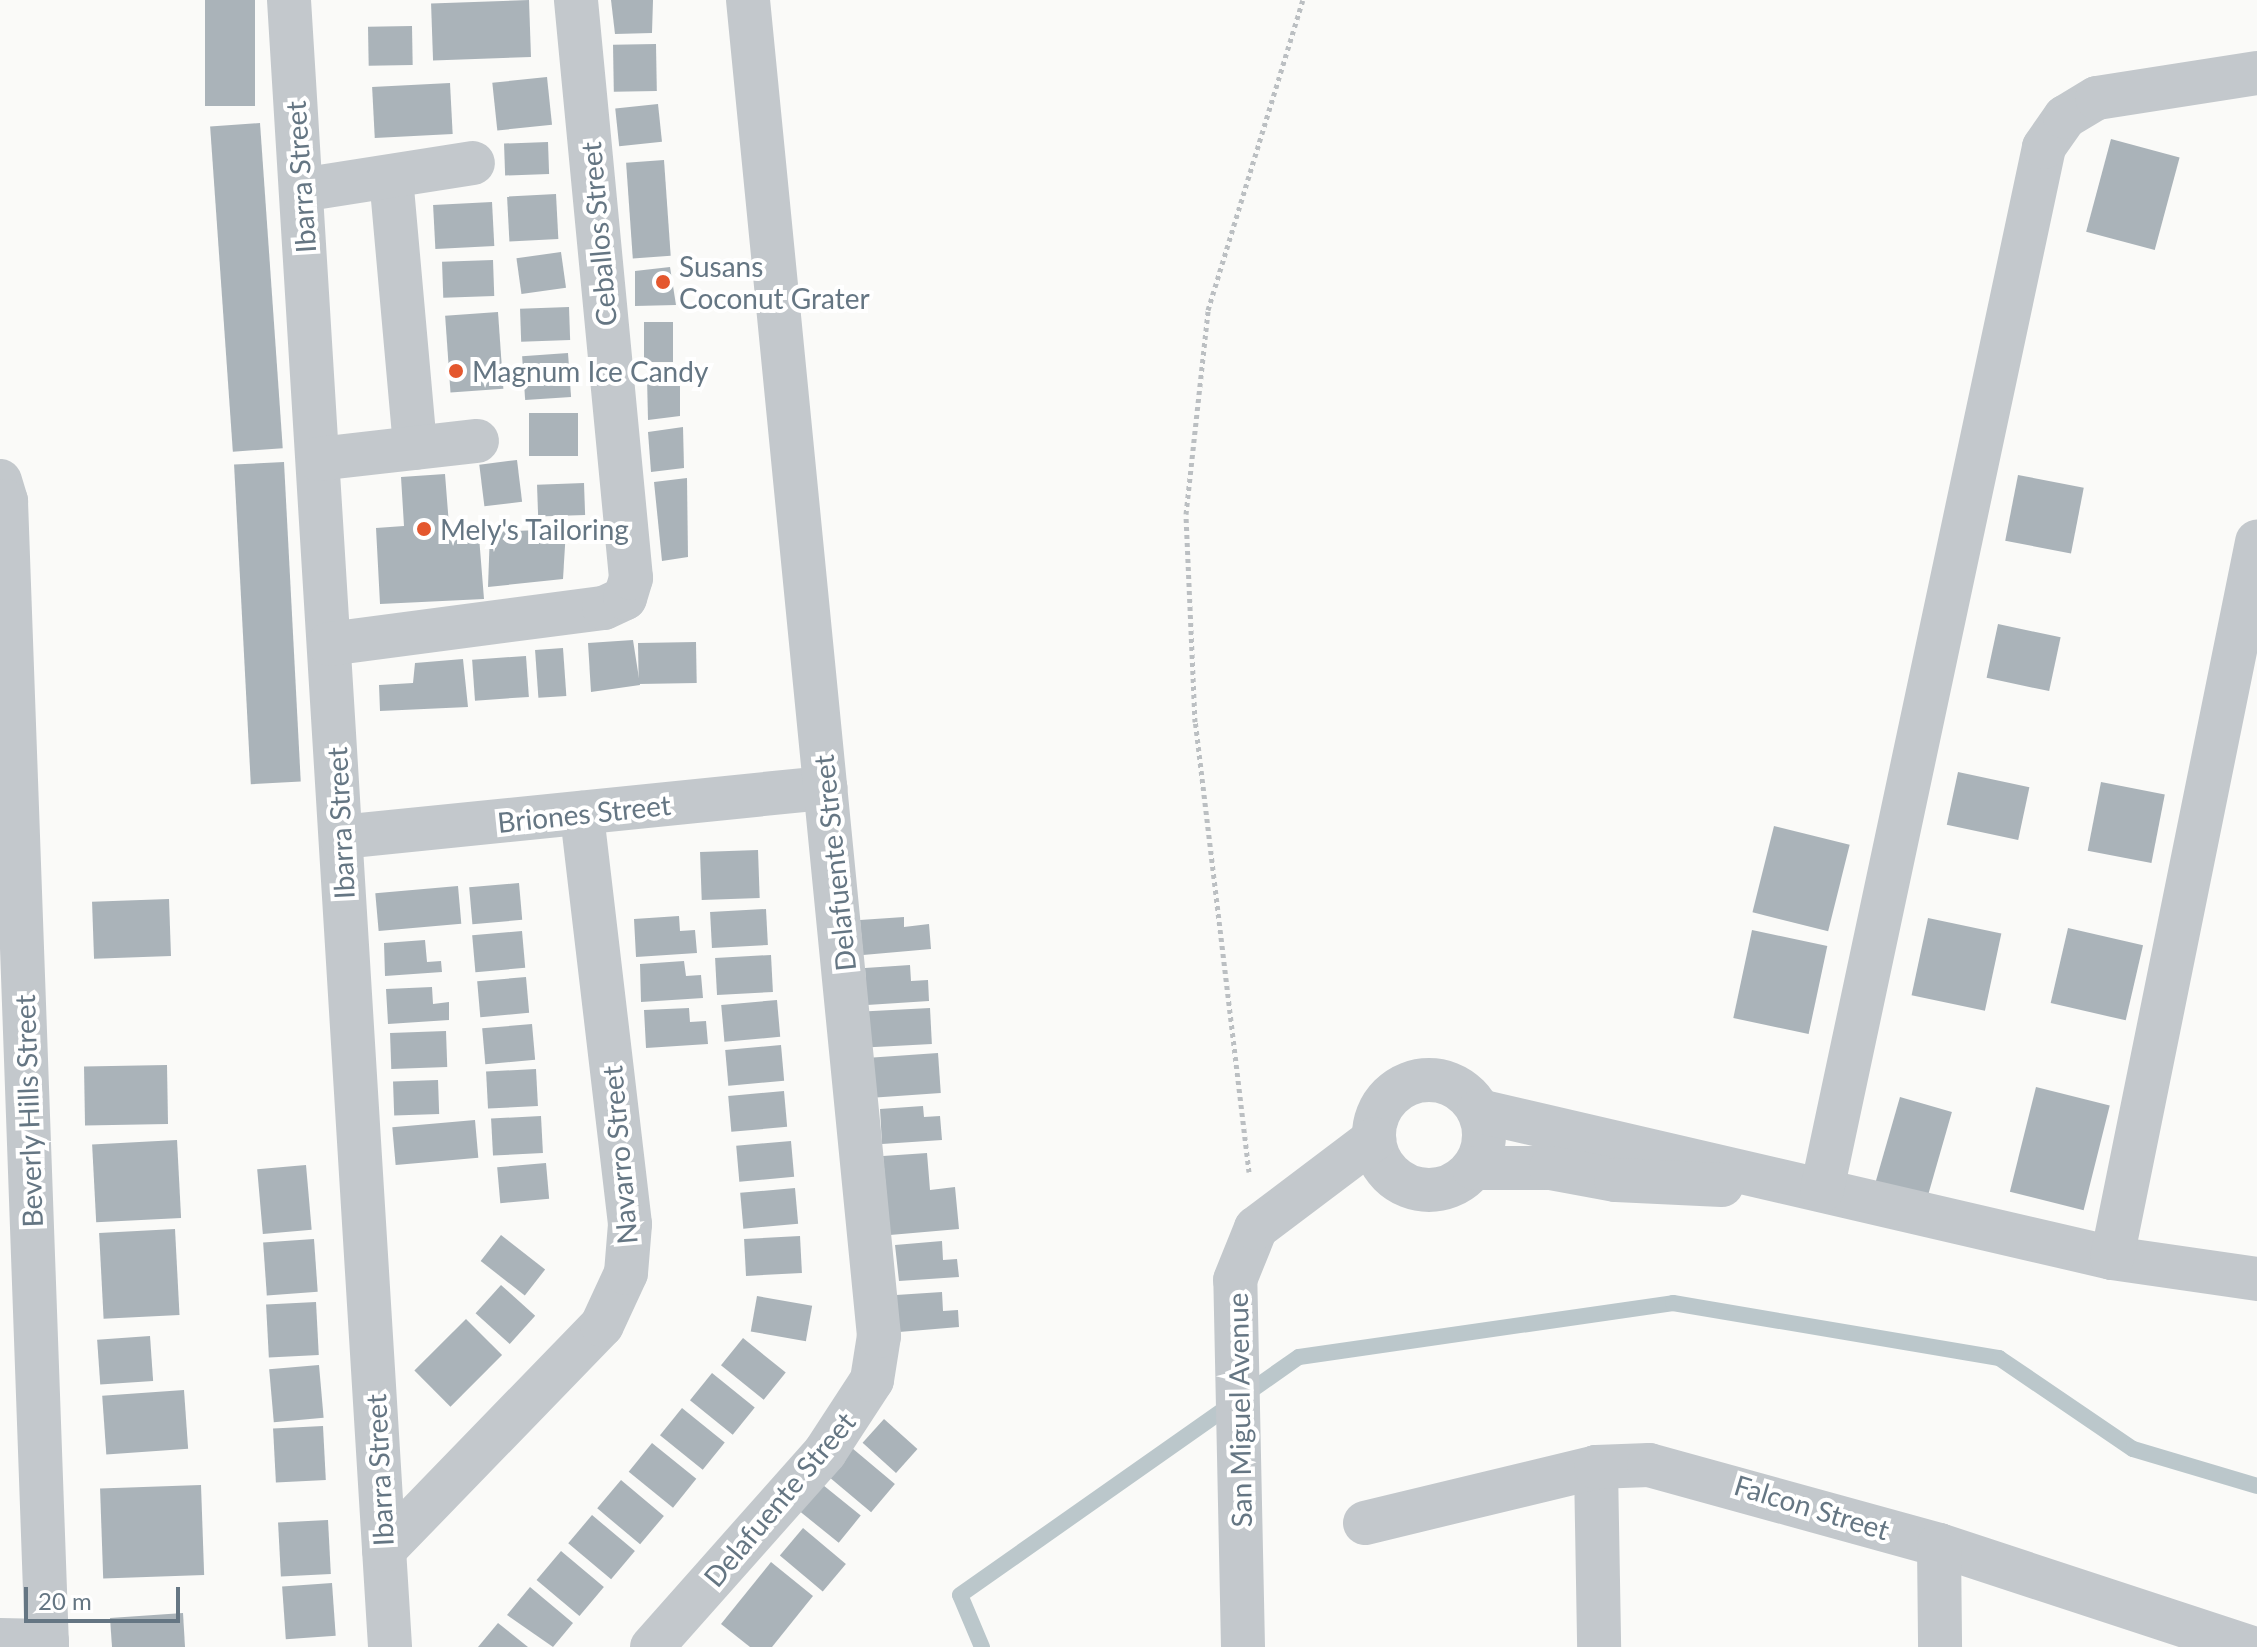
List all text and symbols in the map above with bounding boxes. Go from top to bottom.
street label: Ibarra Street [278,100,322,254]
street label: Ceballos Street [573,140,623,328]
place label: Susans Coconut Grater [679,249,870,315]
marker: Susans Coconut Grater [654,273,672,291]
place label: Magnum Ice Candy [472,354,708,388]
marker: Magnum Ice Candy [447,362,465,380]
place label: Mely's Tailoring [440,512,630,546]
marker: Mely's Tailoring [415,520,433,538]
street label: Ibarra Street [319,746,361,900]
street label: Delafuente Street [806,753,862,973]
street label: Briones Street [496,787,672,839]
street label: Beverly Hills Street [7,994,49,1228]
street label: Navarro Street [594,1064,644,1246]
street label: San Miguel Avenue [1220,1292,1258,1528]
street label: Ibarra Street [358,1393,400,1547]
street label: Delafuente Street [696,1405,862,1593]
street label: Falcon Street [1731,1468,1893,1546]
scale bar [28,1571,184,1621]
text: 20 m [38,1586,92,1615]

